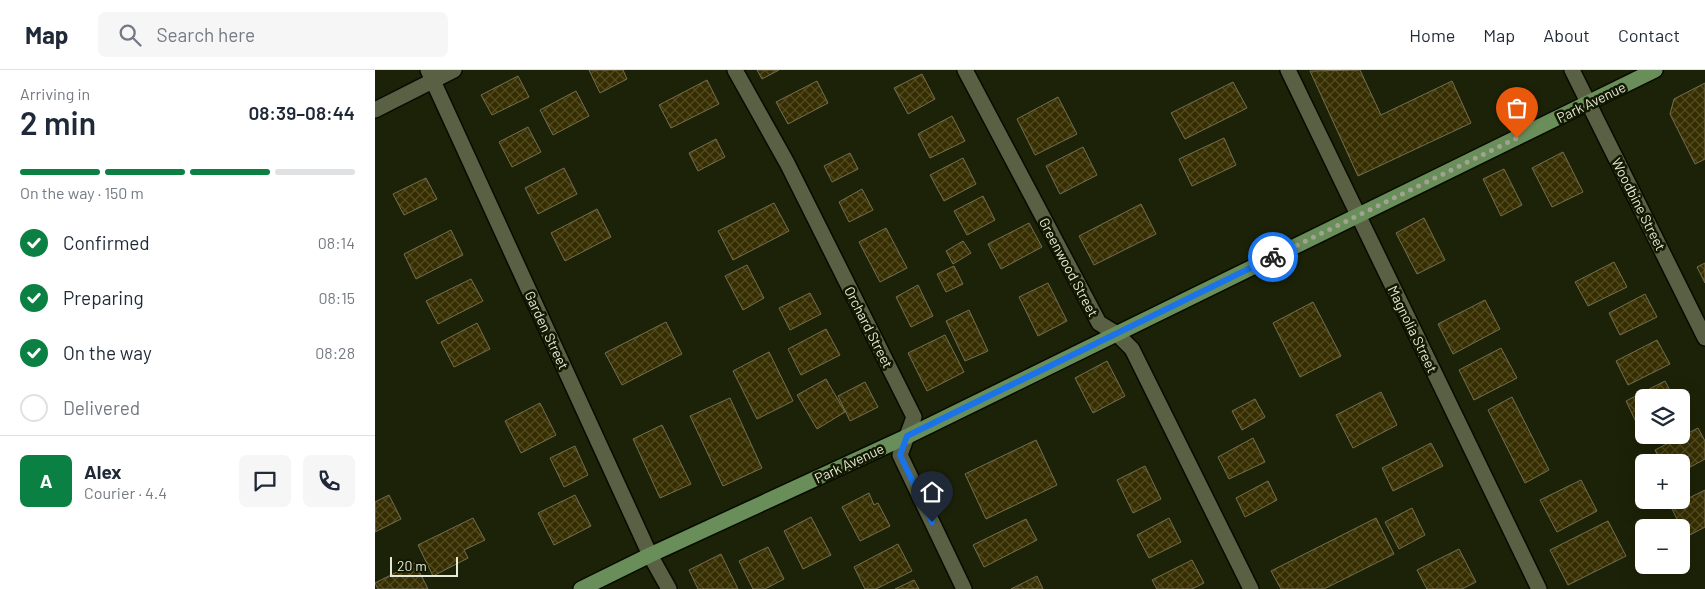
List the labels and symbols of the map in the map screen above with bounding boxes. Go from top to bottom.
street label: Park Avenue [1554,78,1628,126]
pin [1496,87,1538,138]
street label: Woodbine Street [1608,155,1670,253]
street label: Greenwood Street [1036,215,1102,319]
courier [1248,232,1298,282]
street label: Orchard Street [841,283,897,371]
street label: Magnolia Street [1385,283,1441,375]
street label: Garden Street [521,288,573,372]
street label: Park Avenue [812,439,886,487]
pin [911,471,953,522]
scale bar [390,554,457,577]

